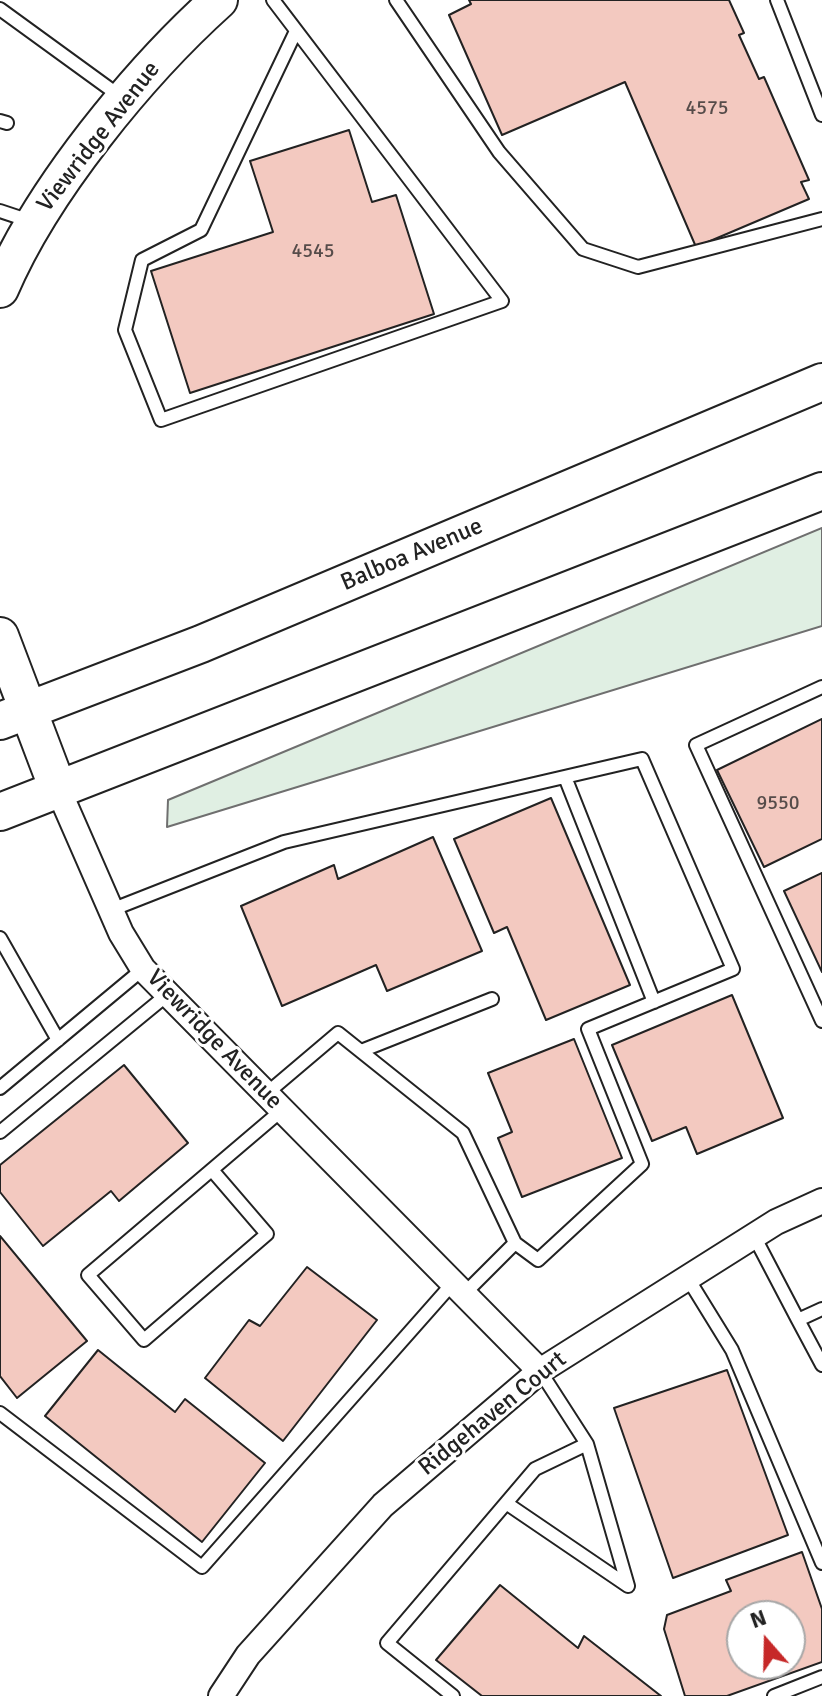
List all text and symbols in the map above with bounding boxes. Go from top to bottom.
street label: Viewridge Avenue [31,56,167,218]
house number: 4575 [685,97,729,121]
house number: 4545 [291,240,335,264]
street label: Balboa Avenue [337,512,487,598]
house number: 9550 [756,792,800,816]
street label: Viewridge Avenue [140,964,288,1116]
street label: Ridgehaven Court [413,1346,573,1482]
north arrow [726,1600,806,1680]
text: N [746,1604,770,1634]

